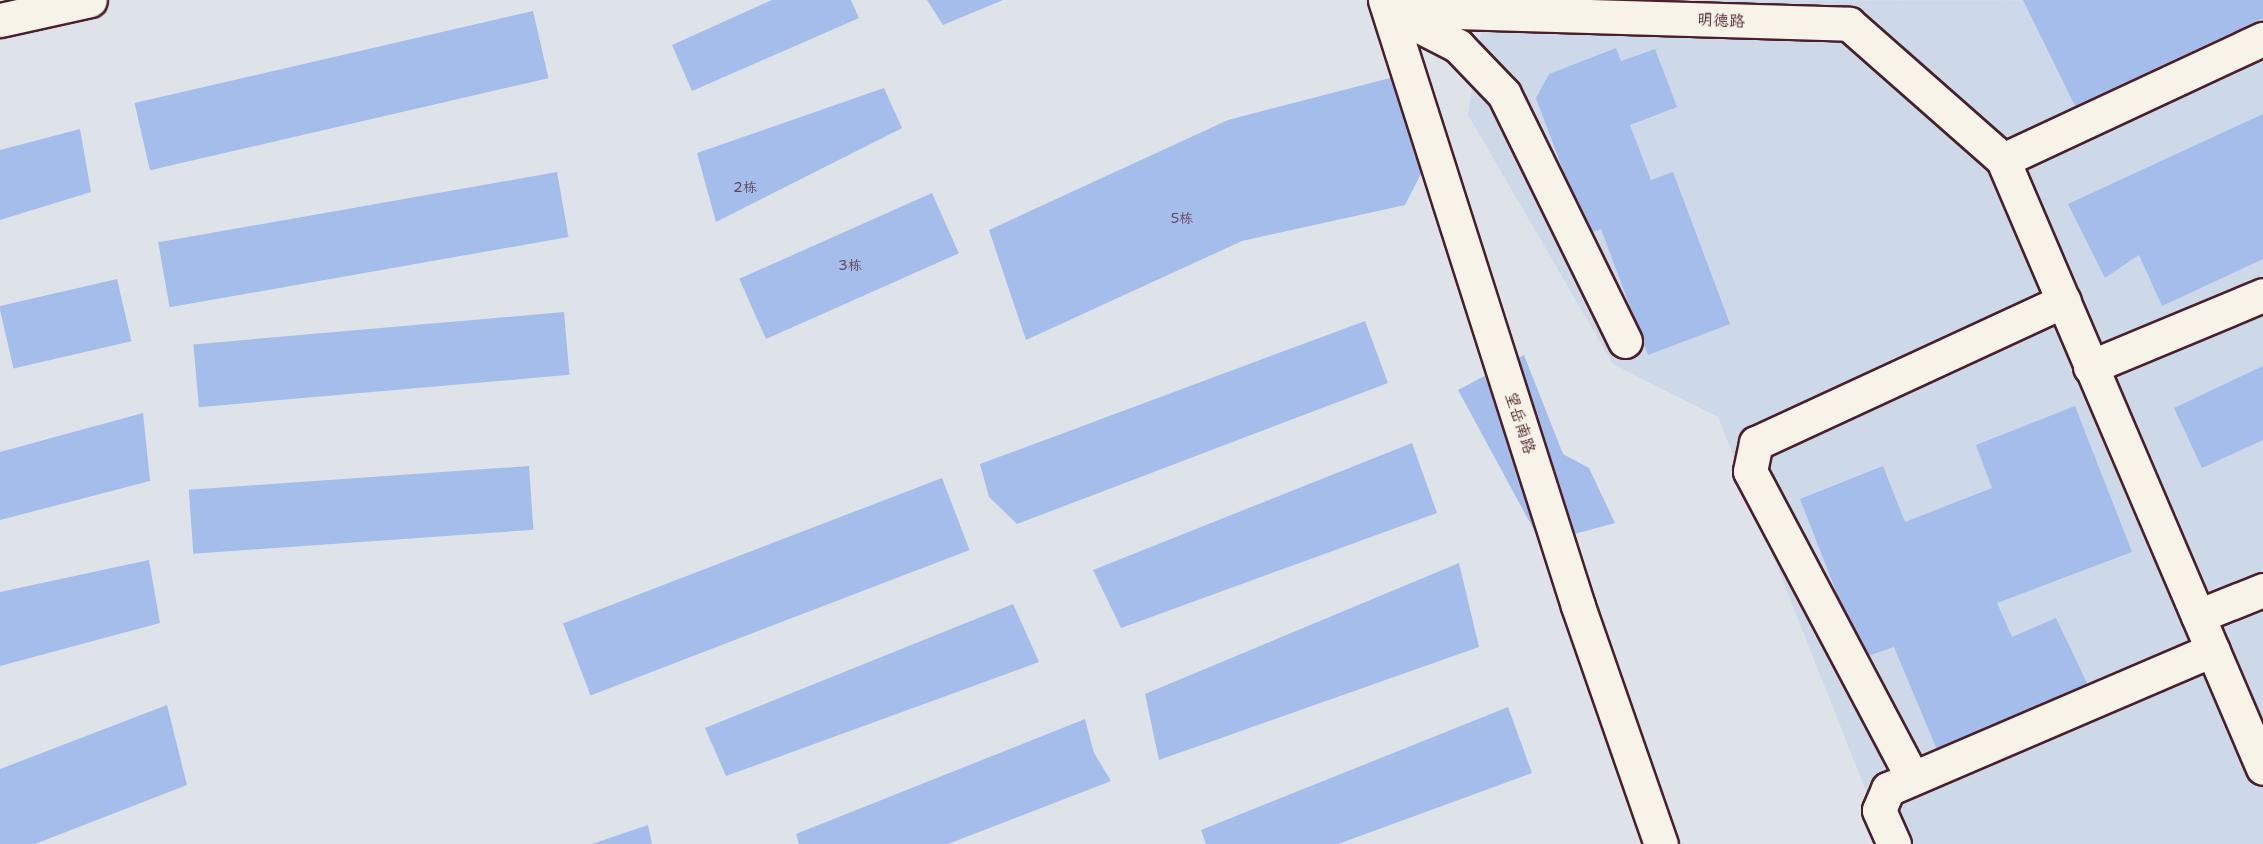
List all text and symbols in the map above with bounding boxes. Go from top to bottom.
street label: 明德路 [1697,11,1745,31]
house number: 2栋 [733,179,757,195]
house number: 5栋 [1171,210,1193,226]
house number: 3栋 [838,257,862,273]
street label: 望岳南路 [1501,390,1539,456]

